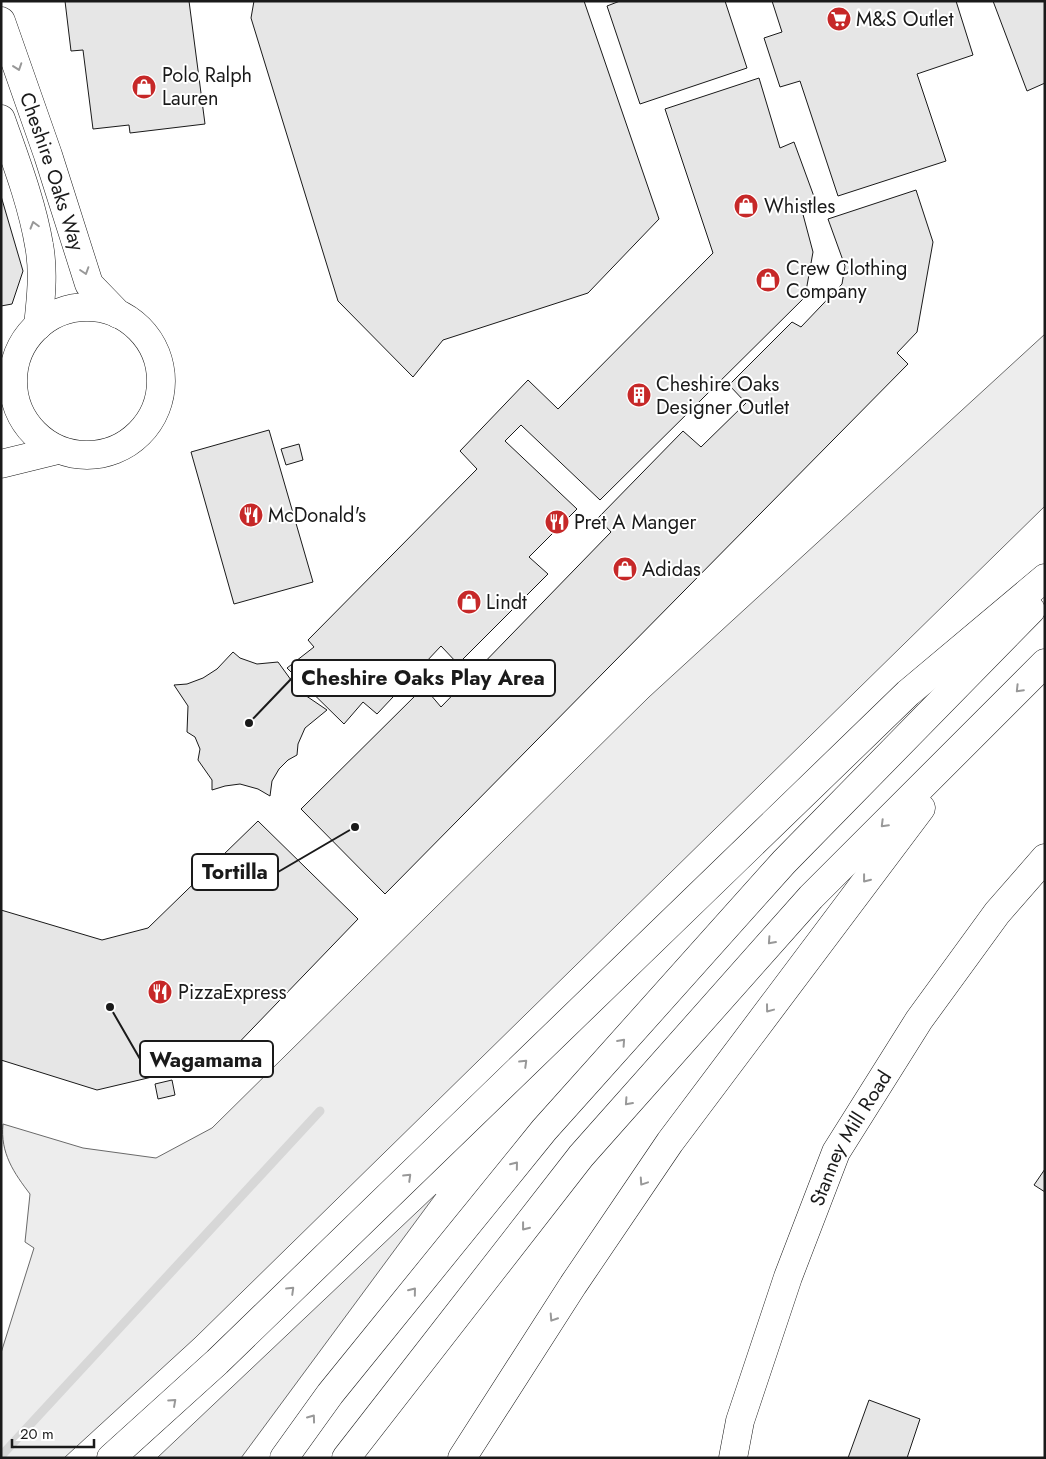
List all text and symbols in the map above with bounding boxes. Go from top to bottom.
place label: M&S Outlet [856,5,954,34]
supermarket icon: M&S Outlet [826,6,852,32]
place label: Polo Ralph Lauren [162,61,252,113]
one-way arrow [12,62,22,70]
shop icon: Polo Ralph Lauren [131,74,157,100]
street label: Cheshire Oaks Way [13,88,92,255]
place label: Whistles [764,192,835,221]
shop icon: Whistles [733,193,759,219]
one-way arrow [29,222,39,230]
place label: Crew Clothing Company [786,254,907,306]
one-way arrow [79,266,89,275]
shop icon: Crew Clothing Company [755,267,781,293]
place label: Cheshire Oaks Designer Outlet [656,370,789,422]
building icon: Cheshire Oaks Designer Outlet [626,382,652,408]
place label: McDonald's [268,501,366,530]
restaurant icon: McDonald's [238,502,264,528]
place label: Pret A Manger [574,508,696,537]
restaurant icon: Pret A Manger [544,509,570,535]
place label: Adidas [642,555,701,584]
shop icon: Adidas [612,556,638,582]
place label: Lindt [486,588,527,617]
shop icon: Lindt [456,589,482,615]
callout: Cheshire Oaks Play Area [292,660,555,696]
text: Cheshire Oaks Play Area [301,663,545,693]
one-way arrow [1016,683,1025,692]
one-way arrow [881,818,890,827]
callout: Tortilla [192,854,278,890]
text: Tortilla [202,857,268,887]
one-way arrow [863,873,872,883]
one-way arrow [768,936,777,945]
place label: PizzaExpress [178,978,287,1007]
restaurant icon: PizzaExpress [147,979,173,1005]
one-way arrow [766,1003,775,1013]
one-way arrow [616,1039,625,1048]
callout: Wagamama [140,1041,273,1077]
text: Wagamama [150,1045,262,1075]
one-way arrow [518,1060,527,1069]
street label: Stanney Mill Road [802,1065,898,1210]
one-way arrow [625,1096,634,1105]
one-way arrow [510,1161,519,1170]
one-way arrow [402,1174,411,1183]
one-way arrow [639,1177,649,1186]
one-way arrow [522,1221,530,1230]
one-way arrow [285,1287,294,1296]
one-way arrow [408,1288,416,1297]
one-way arrow [549,1312,559,1321]
one-way arrow [168,1398,177,1407]
one-way arrow [306,1414,315,1424]
scale bar [12,1416,95,1448]
text: 20 m [20,1423,54,1445]

